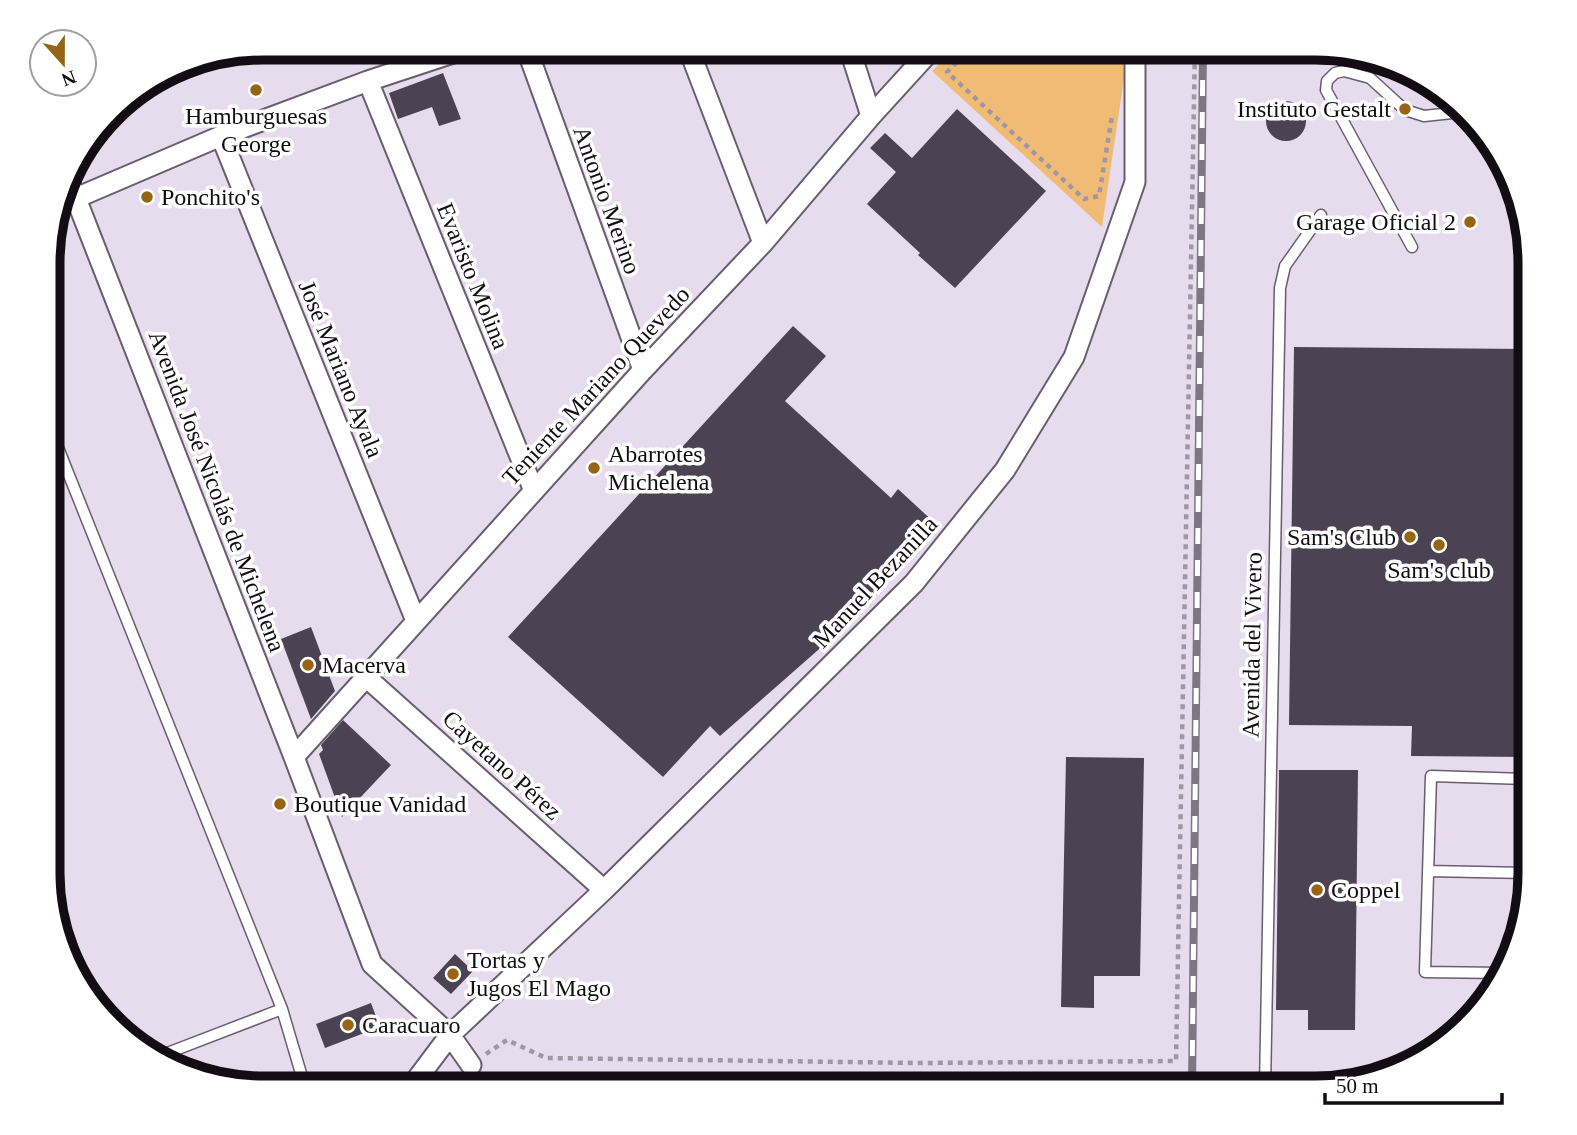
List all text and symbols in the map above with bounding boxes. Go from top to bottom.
north arrow [28,28,98,98]
text: N [58,66,79,91]
marker: Hamburguesas George [248,82,264,98]
place label: Instituto Gestalt [1237,96,1391,122]
marker: Instituto Gestalt [1397,101,1413,117]
place label: Hamburguesas George [185,103,327,157]
street label: Antonio Merino [568,123,646,277]
place label: Ponchito's [161,184,260,210]
marker: Ponchito's [139,189,155,205]
street label: Evaristo Molina [432,199,514,353]
place label: Garage Oficial 2 [1296,209,1456,235]
marker: Garage Oficial 2 [1462,214,1478,230]
street label: José Mariano Ayala [294,277,388,462]
street label: Teniente Mariano Quevedo [497,281,695,491]
street label: Avenida José Nicolás de Michelena [144,327,291,656]
place label: Abarrotes Michelena [608,441,710,495]
marker: Abarrotes Michelena [586,460,602,476]
street label: Manuel Bezanilla [808,511,943,653]
place label: Sam's Club [1287,524,1396,550]
marker: Sam's Club [1402,529,1418,545]
marker: Sam's club [1431,537,1447,553]
street label: Avenida del Vivero [1237,552,1267,738]
place label: Sam's club [1387,557,1491,583]
place label: Macerva [322,652,406,678]
marker: Macerva [300,657,316,673]
street label: Cayetano Pérez [438,705,566,825]
place label: Boutique Vanidad [294,791,466,817]
marker: Boutique Vanidad [272,796,288,812]
place label: Coppel [1331,877,1401,903]
marker: Coppel [1309,882,1325,898]
place label: Tortas y Jugos El Mago [467,947,611,1001]
marker: Tortas y Jugos El Mago [445,966,461,982]
place label: Caracuaro [362,1012,461,1038]
marker: Caracuaro [340,1017,356,1033]
scale bar [1325,1062,1502,1106]
text: 50 m [1336,1074,1379,1098]

